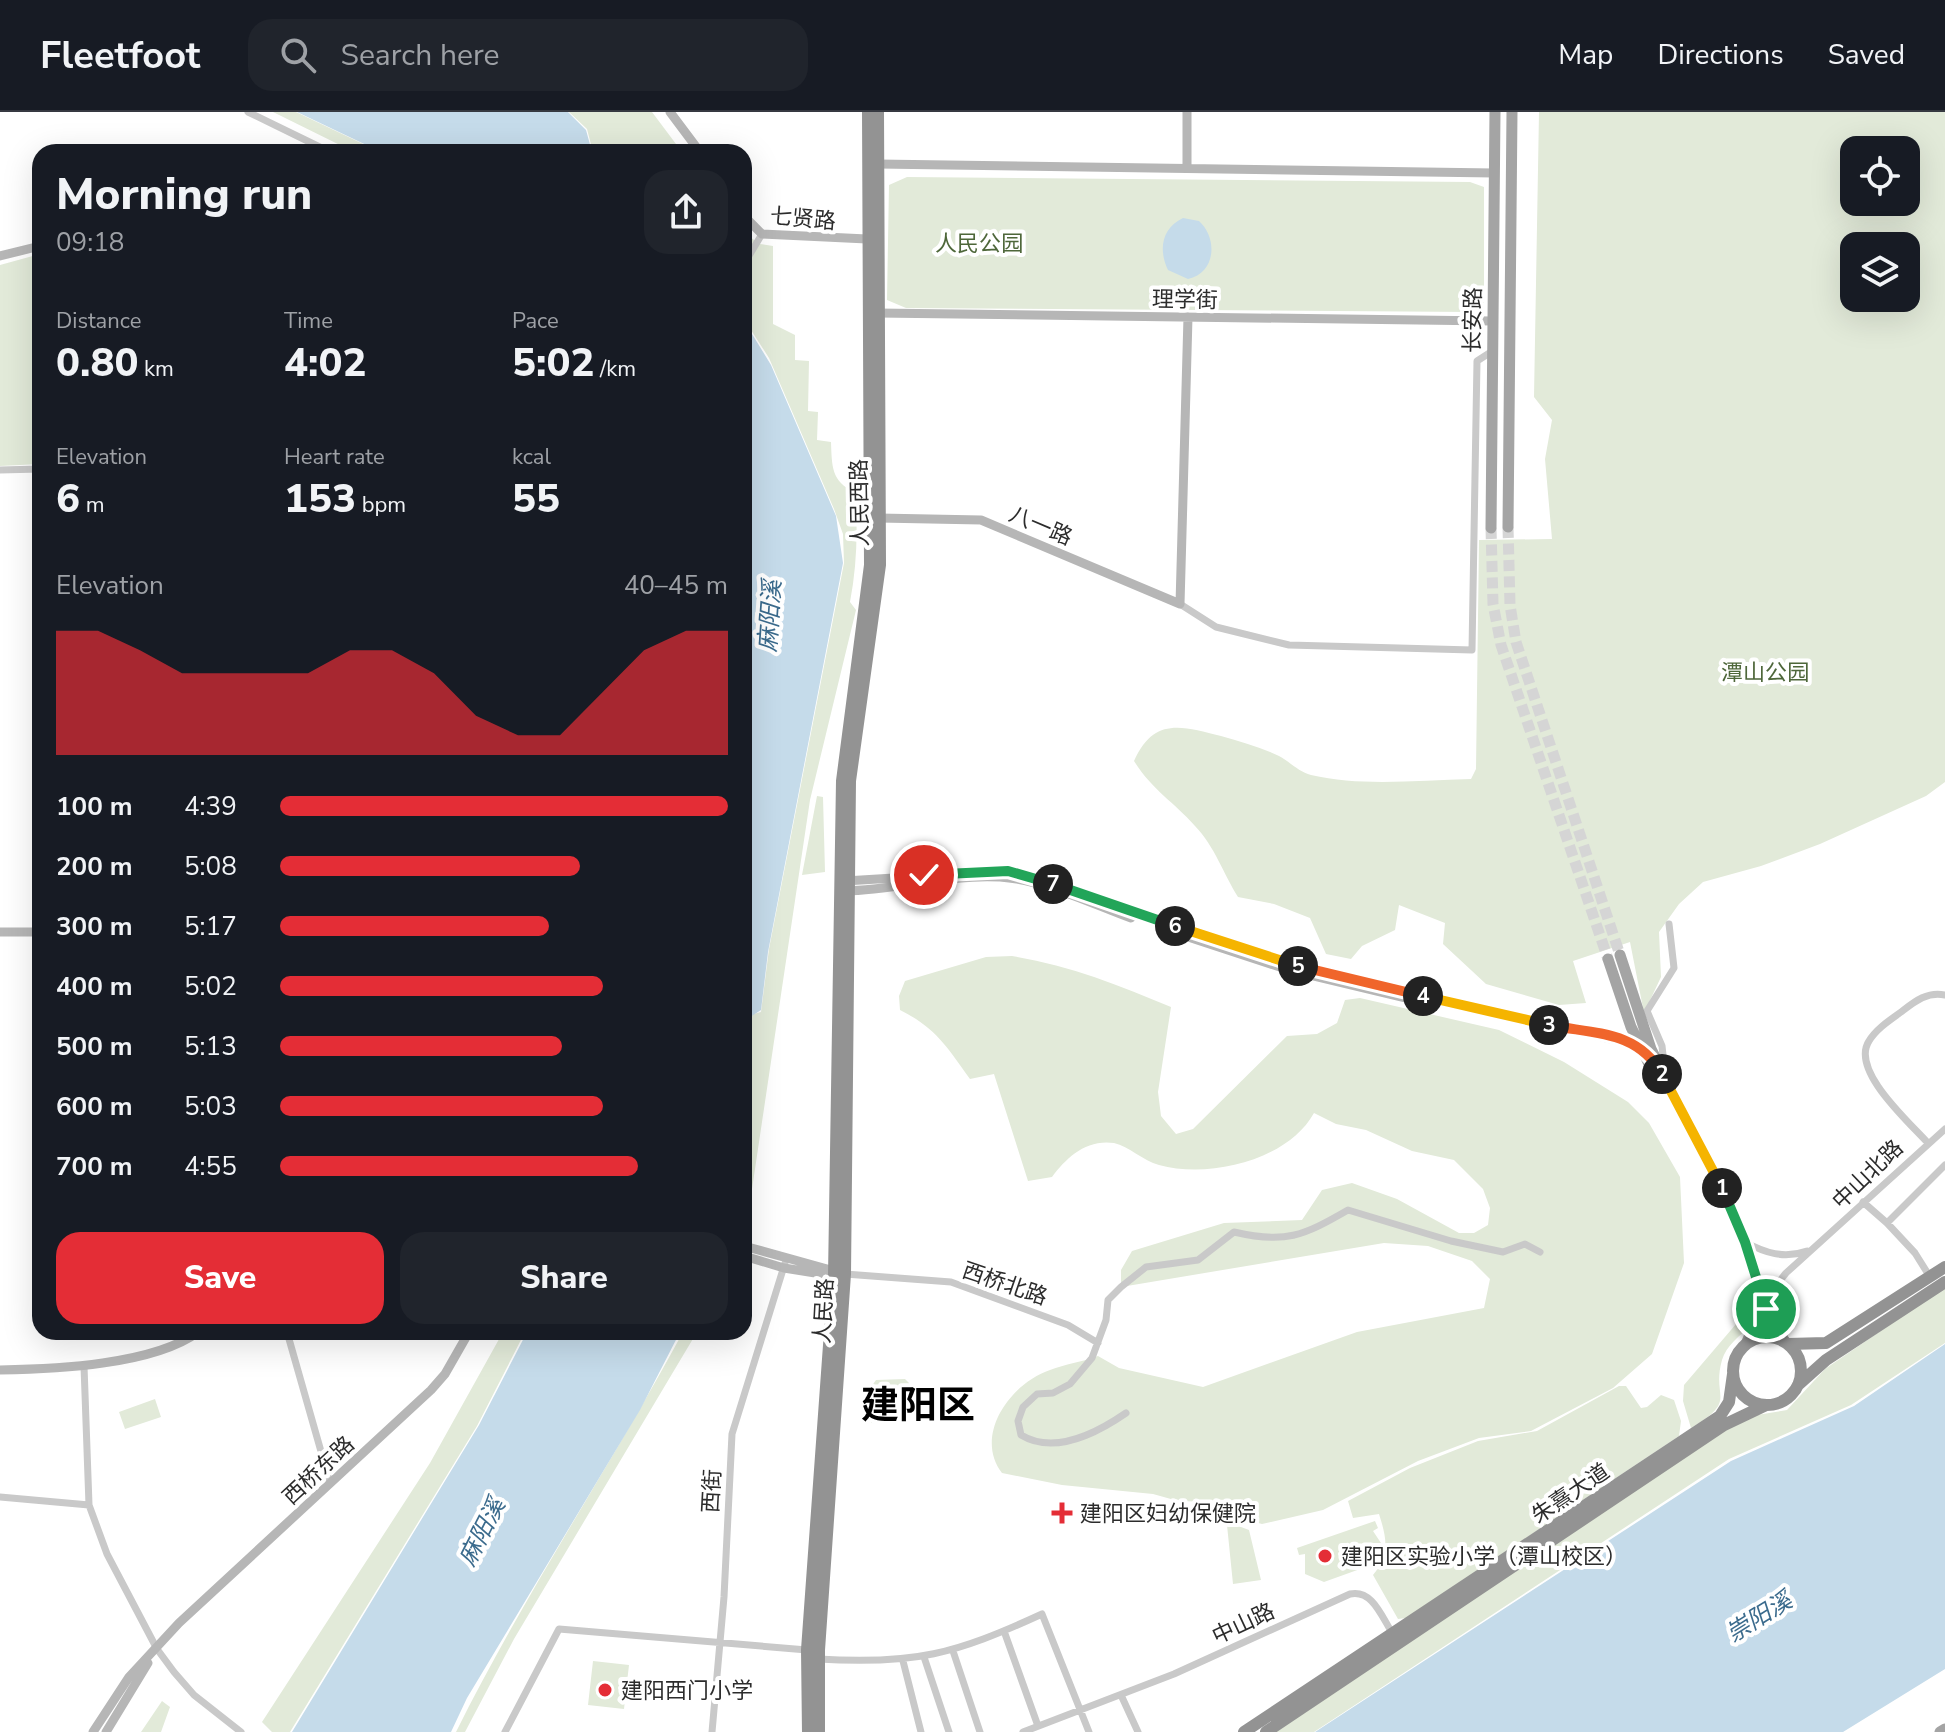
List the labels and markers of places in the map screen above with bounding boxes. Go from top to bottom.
pin [890,841,958,909]
pin: 7 [1033,864,1073,904]
pin: 6 [1155,906,1195,946]
pin: 5 [1278,946,1318,986]
pin: 4 [1403,976,1443,1016]
pin: 3 [1529,1005,1569,1045]
pin: 2 [1642,1054,1682,1094]
pin: 1 [1702,1168,1742,1208]
pin [1732,1275,1800,1343]
place label: 建阳区妇幼保健院 [1080,1499,1256,1529]
marker: 建阳区妇幼保健院 [1051,1502,1073,1524]
place label: 建阳区实验小学（潭山校区） [1341,1542,1627,1572]
marker: 建阳区实验小学（潭山校区） [1316,1547,1334,1565]
place label: 建阳西门小学 [621,1676,753,1706]
marker: 建阳西门小学 [596,1681,614,1699]

